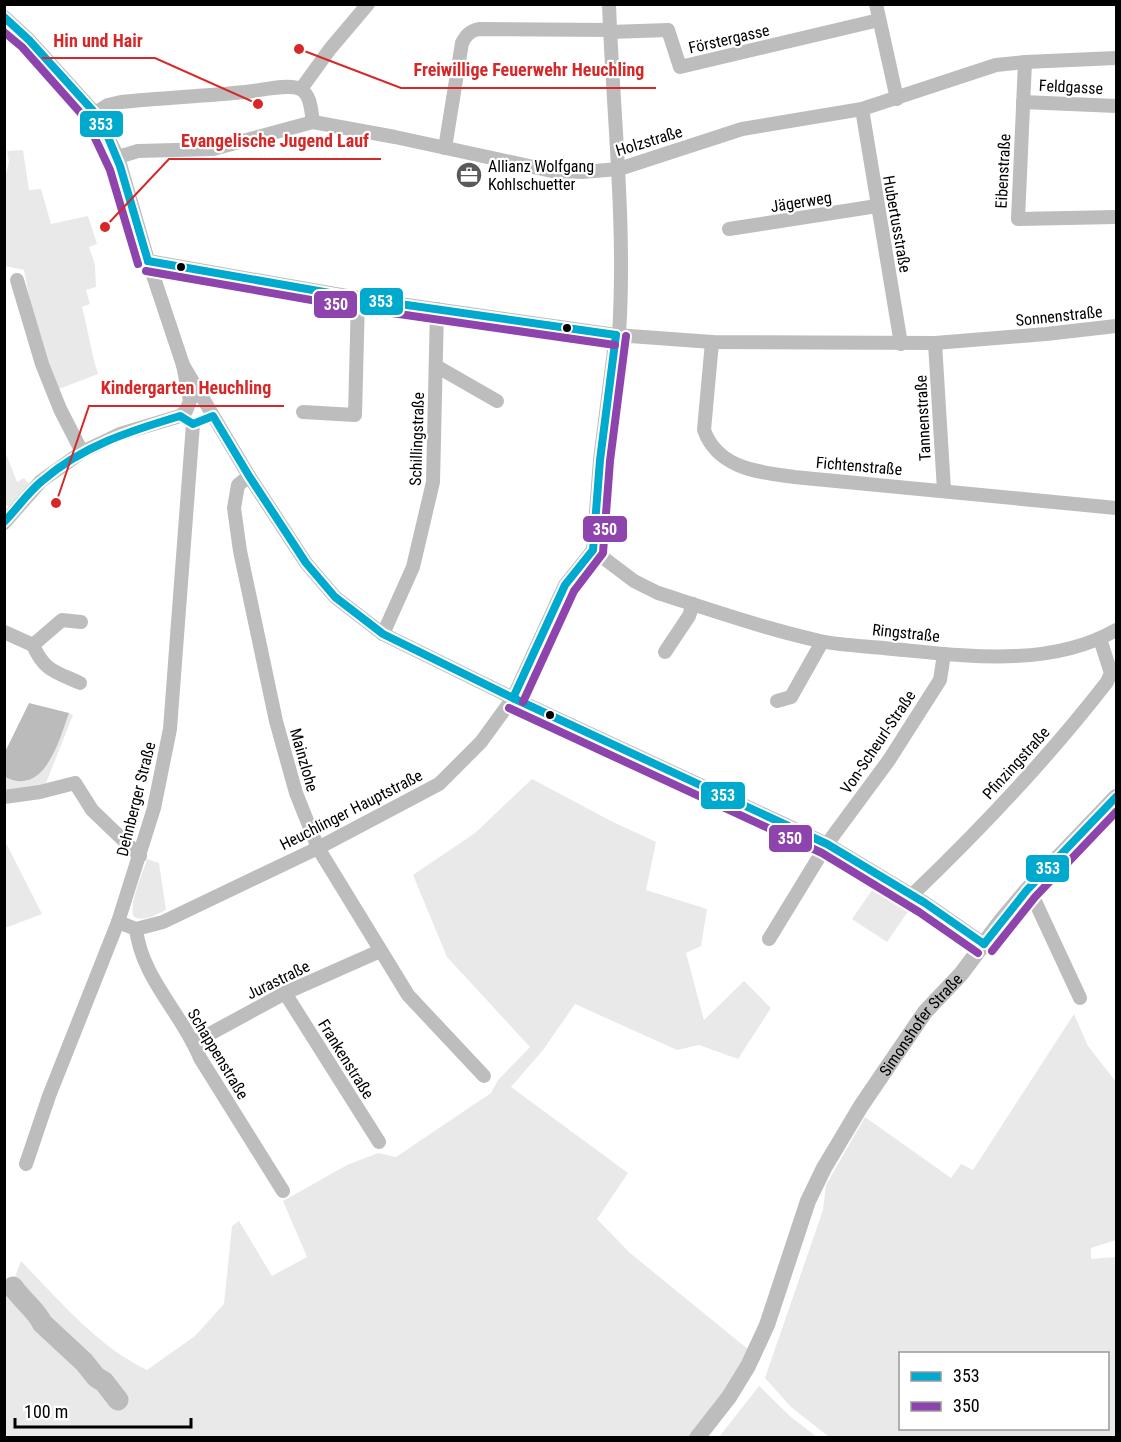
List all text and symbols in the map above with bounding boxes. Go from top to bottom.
street label: Förstergasse [687,20,771,58]
callout: Hin und Hair [42,22,155,58]
text: Hin und Hair [53,30,143,51]
callout: Freiwillige Feuerwehr Heuchling [401,52,656,88]
text: Freiwillige Feuerwehr Heuchling [414,59,644,80]
street label: Feldgasse [1038,76,1104,98]
line badge: 353 [79,110,124,138]
text: 353 [89,115,113,134]
street label: Holzstraße [613,122,685,160]
callout: Evangelische Jugend Lauf [169,123,381,159]
text: Evangelische Jugend Lauf [181,130,369,151]
street label: Eibenstraße [992,133,1014,209]
place label: Allianz Wolfgang Kohlschuetter [488,157,594,194]
office icon: Allianz Wolfgang Kohlschuetter [454,160,484,190]
street label: Hubertusstraße [879,174,915,274]
street label: Jägerweg [769,188,833,216]
unlabelled marker [175,261,187,273]
line badge: 353 [359,287,404,316]
line badge: 350 [313,290,358,319]
text: 353 [369,292,393,311]
text: 350 [324,295,348,314]
street label: Sonnenstraße [1015,302,1103,330]
unlabelled marker [561,322,573,334]
callout: Kindergarten Heuchling [89,370,284,406]
street label: Tannenstraße [911,375,935,461]
text: Kindergarten Heuchling [101,377,271,398]
street label: Schillingstraße [406,392,428,486]
street label: Fichtenstraße [815,453,903,479]
line badge: 350 [582,515,628,543]
text: 350 [593,520,617,539]
street label: Ringstraße [871,620,941,646]
street label: Von-Scheurl-Straße [836,687,920,797]
unlabelled marker [544,709,556,721]
street label: Pfinzingstraße [979,723,1053,803]
street label: Mainzlohe [286,726,322,794]
street label: Dehnberger Straße [113,740,159,858]
street label: Heuchlinger Hauptstraße [277,766,425,854]
line badge: 353 [700,781,746,810]
text: 353 [711,786,735,805]
line badge: 350 [768,824,813,853]
text: 350 [778,829,802,848]
line badge: 353 [1025,854,1070,883]
text: 353 [1036,859,1060,878]
street label: Jurastraße [243,957,313,1003]
street label: Simonshofer Straße [875,969,966,1080]
street label: Schappenstraße [184,1005,252,1103]
street label: Frankenstraße [314,1016,378,1102]
legend [899,1352,1109,1430]
text: 353 [953,1365,980,1386]
scale bar [15,1391,190,1429]
text: 350 [953,1395,980,1416]
text: 100 m [24,1401,68,1422]

